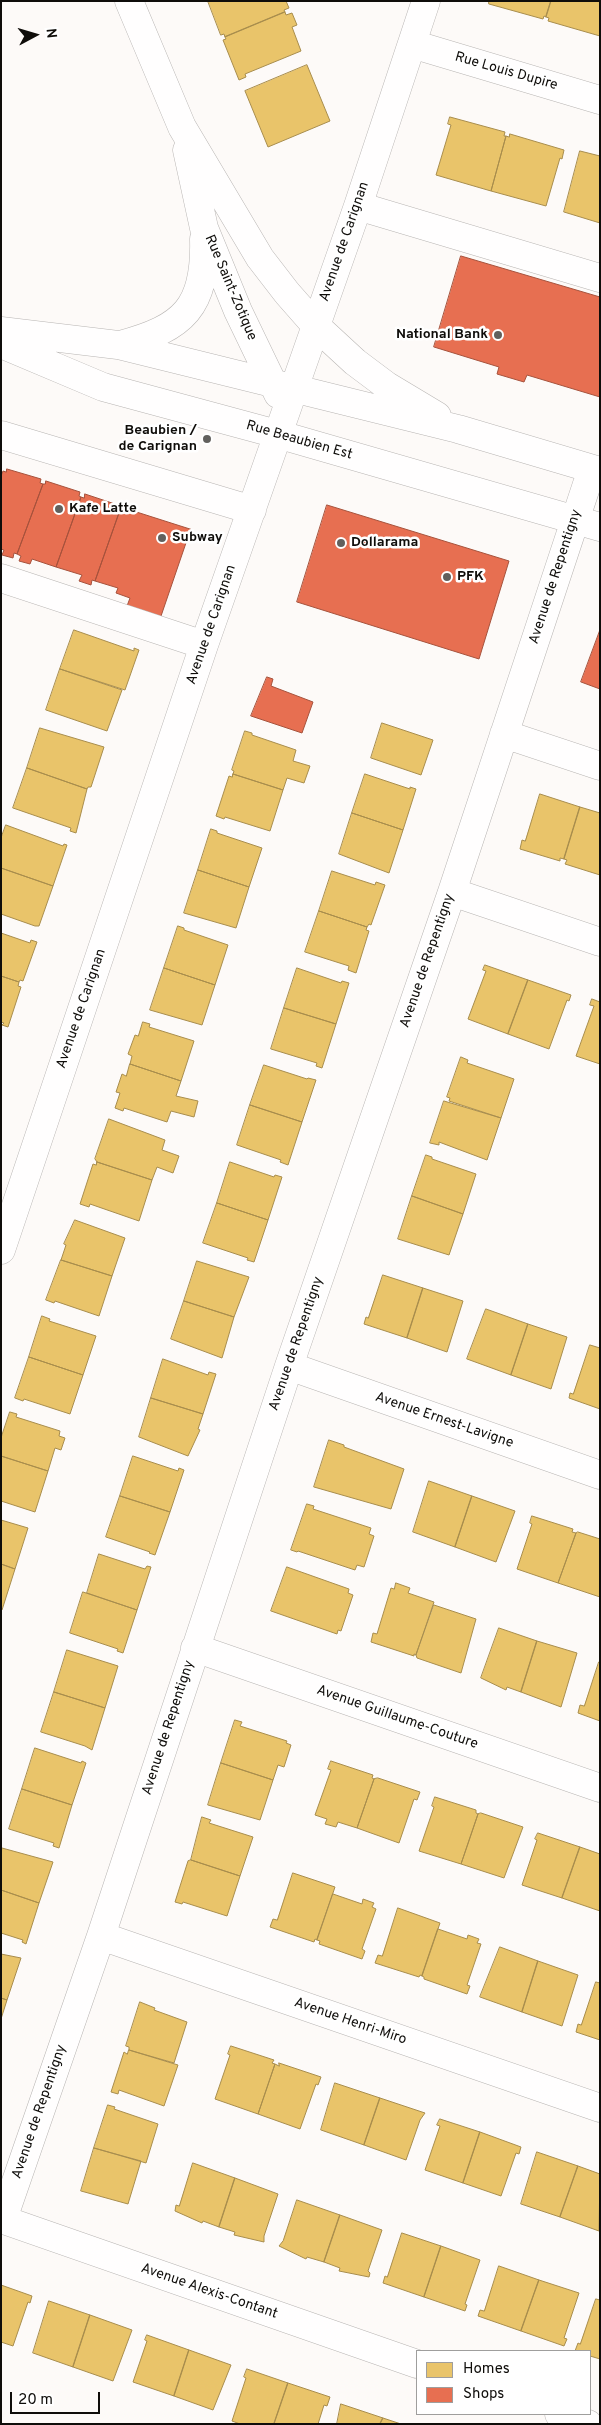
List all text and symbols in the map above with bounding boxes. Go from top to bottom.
north arrow [10,10,60,60]
text: N [41,27,59,39]
street label: Rue Louis Dupire [453,49,559,95]
street label: Avenue de Carignan [317,180,373,304]
street label: Rue Saint-Zotique [200,233,260,343]
place label: National Bank [396,327,488,343]
marker: National Bank [492,329,504,341]
street label: Rue Beaubien Est [244,418,354,464]
place label: Beaubien / de Carignan [119,423,197,456]
marker: Beaubien / de Carignan [201,433,213,445]
place label: Kafe Latte [69,501,137,517]
marker: Kafe Latte [53,503,65,515]
street label: Avenue de Repentigny [526,507,586,647]
place label: Subway [172,530,223,546]
marker: Subway [156,532,168,544]
place label: Dollarama [351,535,418,551]
marker: Dollarama [335,537,347,549]
street label: Avenue de Carignan [184,563,240,687]
place label: PFK [457,569,484,585]
marker: PFK [441,571,453,583]
street label: Avenue de Repentigny [397,892,459,1030]
street label: Avenue de Carignan [54,947,110,1071]
street label: Avenue de Repentigny [266,1275,328,1413]
street label: Avenue Ernest-Lavigne [373,1389,515,1453]
street label: Avenue de Repentigny [139,1658,199,1798]
street label: Avenue Guillaume-Couture [314,1682,480,1754]
street label: Avenue Henri-Miro [292,1995,408,2049]
street label: Avenue de Repentigny [9,2043,71,2181]
street label: Avenue Alexis-Contant [138,2261,280,2323]
legend [416,2350,591,2415]
text: Homes [463,2360,510,2379]
scale bar [12,2382,102,2414]
text: Shops [463,2385,504,2404]
text: 20 m [18,2391,53,2410]

